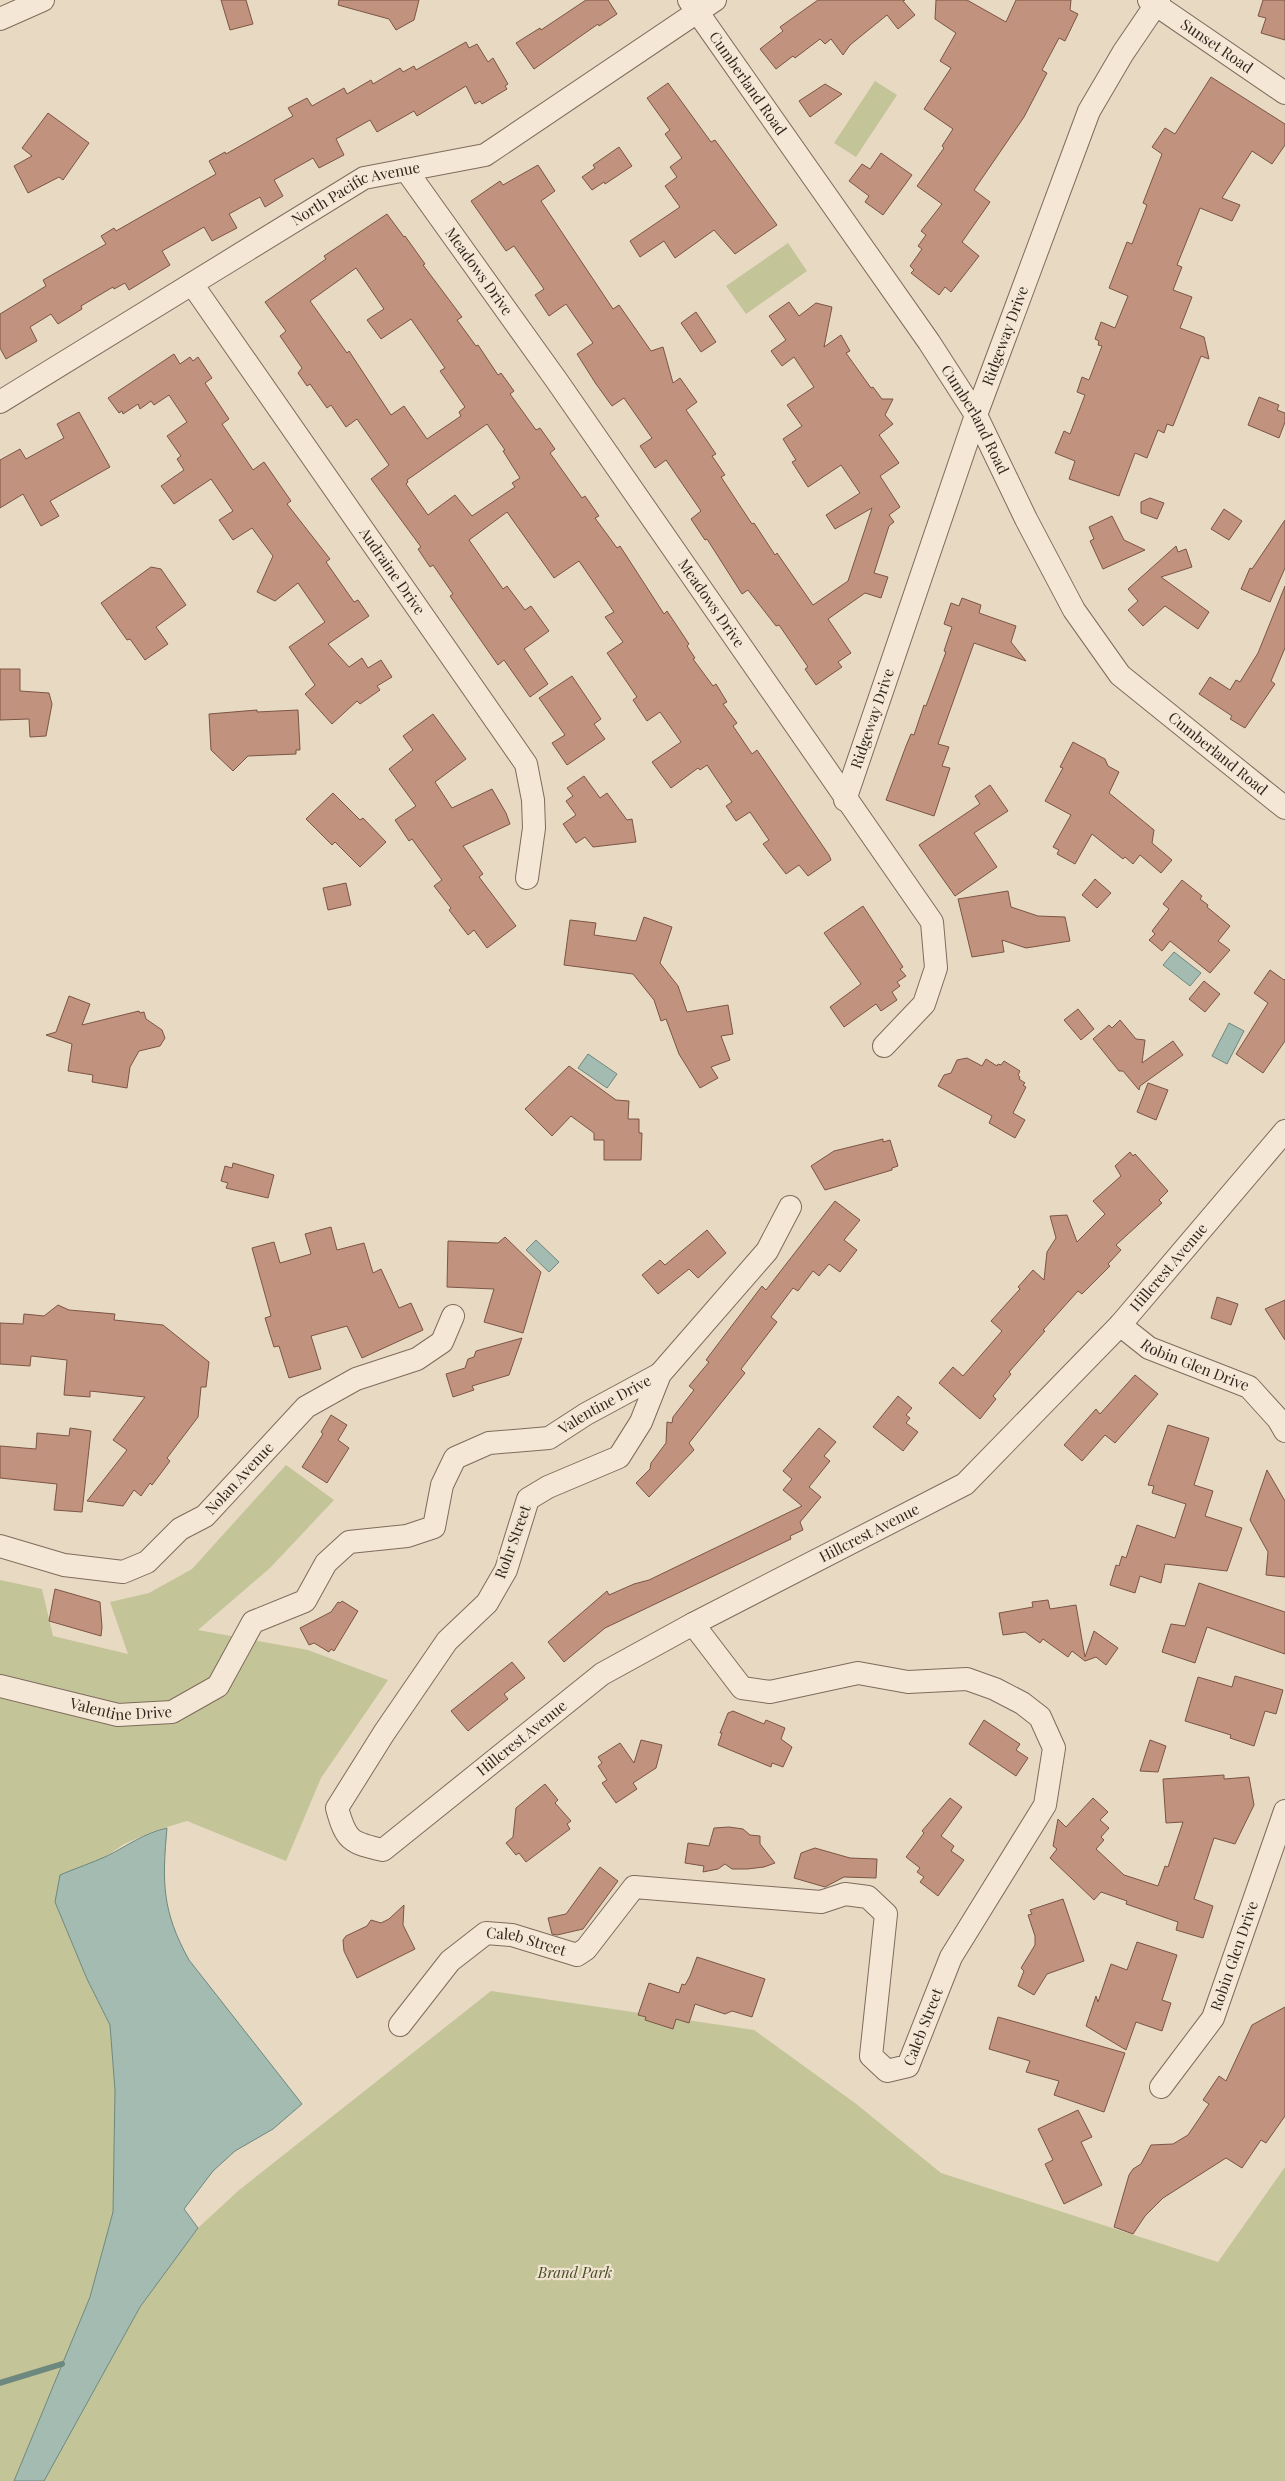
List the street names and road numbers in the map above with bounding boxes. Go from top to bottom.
street label: Sunset Road [1177,14,1257,77]
street label: Cumberland Road [705,27,792,139]
street label: North Pacific Avenue [287,157,421,229]
street label: Meadows Drive [441,223,518,319]
street label: Ridgeway Drive [977,283,1032,388]
street label: Cumberland Road [937,361,1014,477]
street label: Audraine Drive [355,522,430,618]
street label: Meadows Drive [674,555,750,651]
street label: Ridgeway Drive [845,665,898,771]
street label: Cumberland Road [1164,707,1272,799]
street label: Hillcrest Avenue [1125,1219,1211,1315]
street label: Robin Glen Drive [1137,1334,1252,1395]
street label: Valentine Drive [553,1370,654,1439]
street label: Nolan Avenue [200,1437,277,1518]
street label: Hillcrest Avenue [815,1498,922,1566]
street label: Rohr Street [489,1501,535,1581]
street label: Valentine Drive [67,1692,173,1724]
street label: Hillcrest Avenue [472,1695,570,1780]
street label: Robin Glen Drive [1205,1898,1262,2013]
street label: Caleb Street [485,1922,570,1960]
street label: Caleb Street [898,1984,947,2069]

